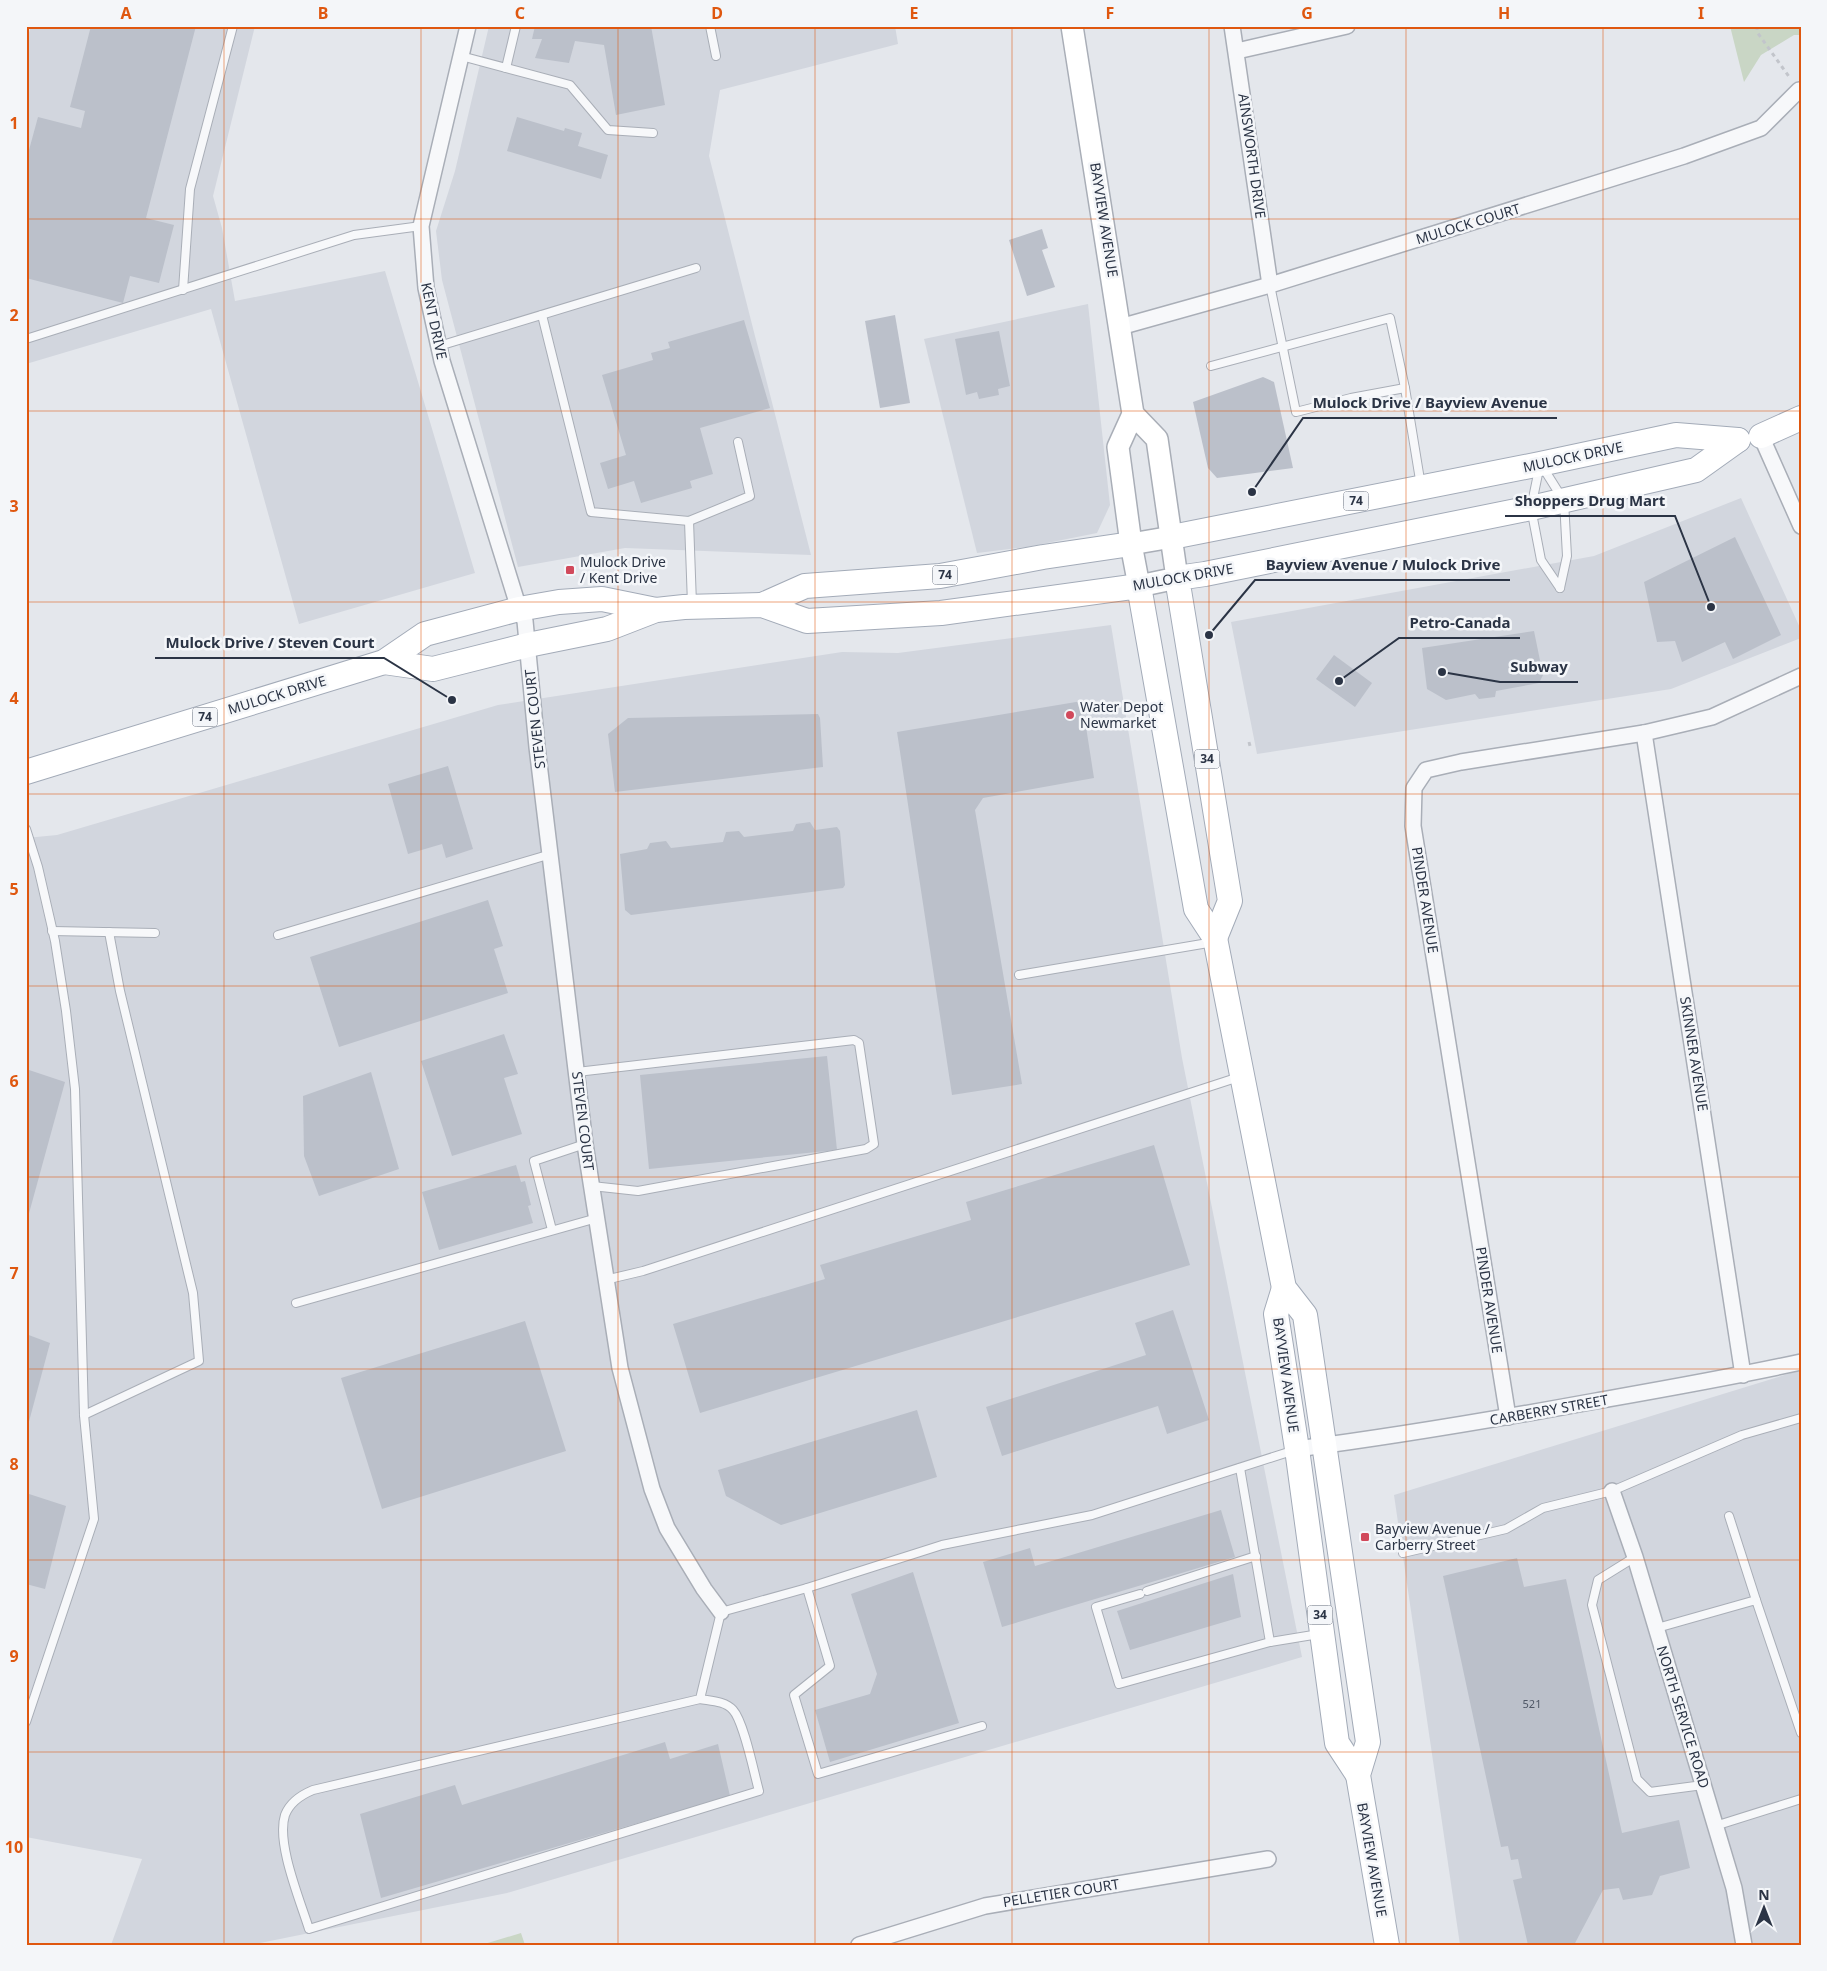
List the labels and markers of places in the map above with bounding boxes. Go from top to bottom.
callout: Mulock Drive / Bayview Avenue [1303,388,1557,418]
callout: Shoppers Drug Mart [1505,486,1675,516]
callout: Bayview Avenue / Mulock Drive [1255,550,1510,580]
place label: Mulock Drive / Kent Drive [580,552,666,587]
marker: Mulock Drive / Kent Drive [564,564,576,576]
callout: Petro-Canada [1399,608,1520,638]
callout: Mulock Drive / Steven Court [155,628,384,658]
callout: Subway [1500,652,1578,682]
place label: Water Depot Newmarket [1080,697,1163,732]
marker: Water Depot Newmarket [1064,709,1076,721]
place label: Bayview Avenue / Carberry Street [1375,1519,1491,1554]
marker: Bayview Avenue / Carberry Street [1359,1531,1371,1543]

